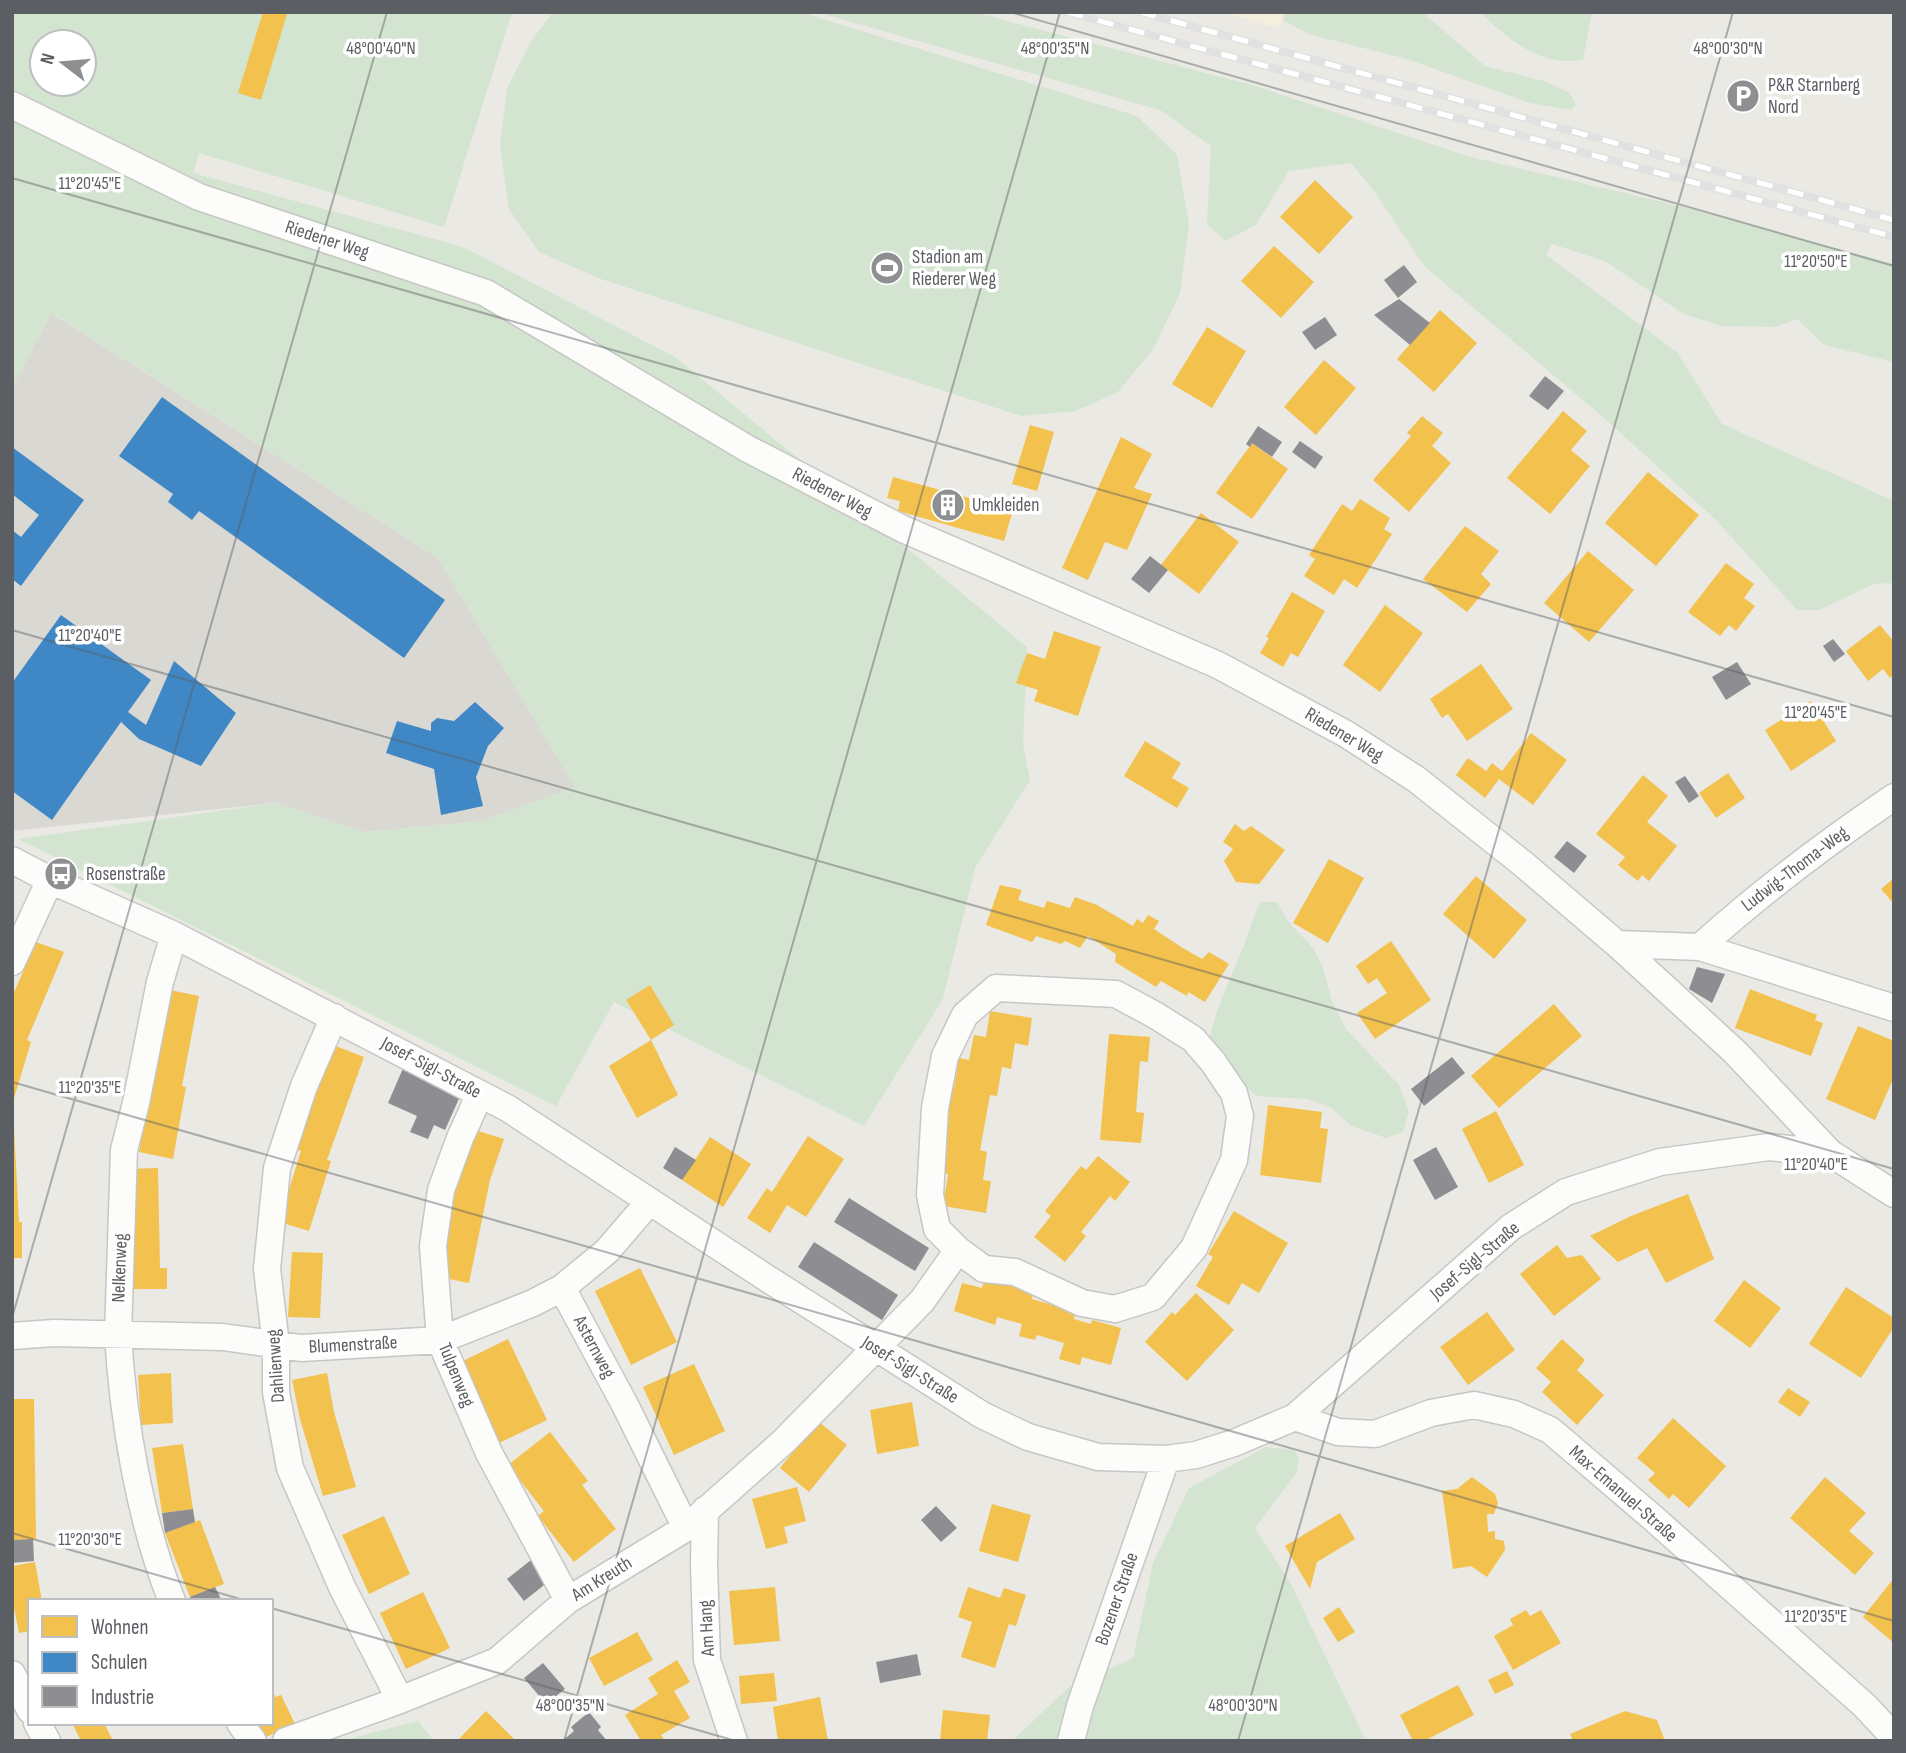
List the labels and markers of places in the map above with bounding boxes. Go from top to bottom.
place label: P&R Starnberg Nord [1768,74,1861,119]
parking icon: P&R Starnberg Nord [1724,77,1762,115]
place label: Stadion am Riederer Weg [912,246,996,291]
sports icon: Stadion am Riederer Weg [868,249,906,287]
building icon: Umkleiden [929,486,967,524]
place label: Umkleiden [972,494,1039,517]
bus stop icon: Rosenstraße [42,855,80,893]
place label: Rosenstraße [86,863,166,886]

